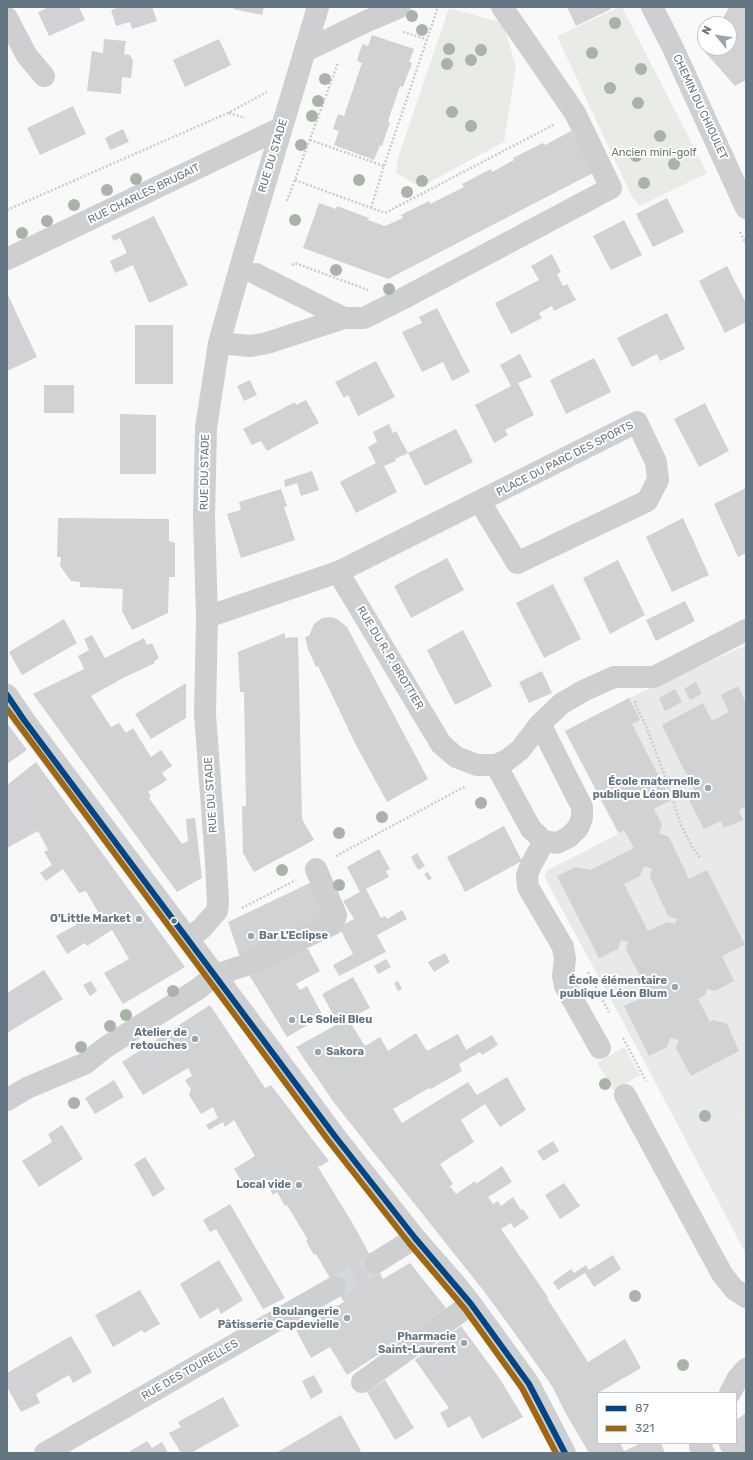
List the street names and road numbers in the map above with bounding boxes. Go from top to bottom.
street label: CHEMIN DU CHIOULET [670,52,730,162]
street label: RUE DU STADE [256,118,290,194]
street label: RUE CHARLES BRUGAIT [86,161,202,227]
street label: PLACE DU PARC DES SPORTS [494,419,636,499]
street label: RUE DU STADE [198,434,212,510]
street label: RUE DU R. P. BROTTIER [354,604,426,712]
street label: RUE DU STADE [202,757,220,833]
street label: RUE DES TOURELLES [139,1337,241,1403]

